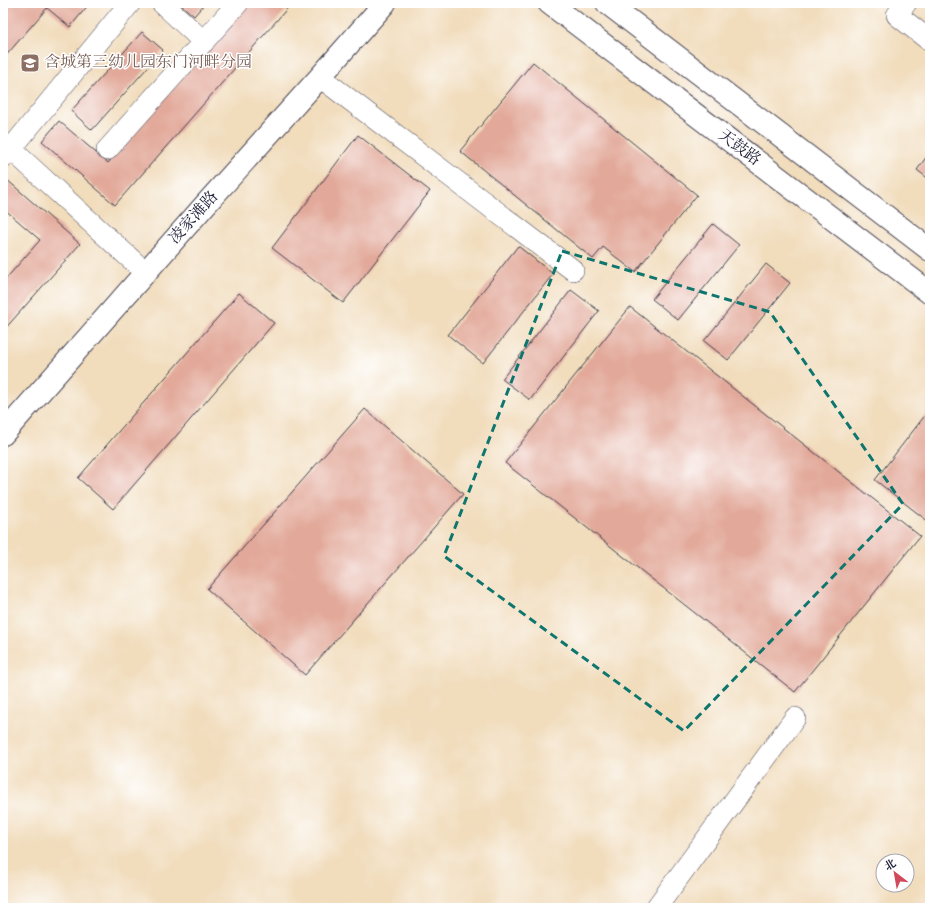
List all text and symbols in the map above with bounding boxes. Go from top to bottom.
school or university icon: 含城第三幼儿园东门河畔分园 [19,52,41,74]
place label: 含城第三幼儿园东门河畔分园 [44,53,252,73]
street label: 天鼓路 [714,126,764,170]
street label: 凌家滩路 [165,188,223,248]
north arrow [875,853,915,893]
text: 北 [882,856,899,874]

